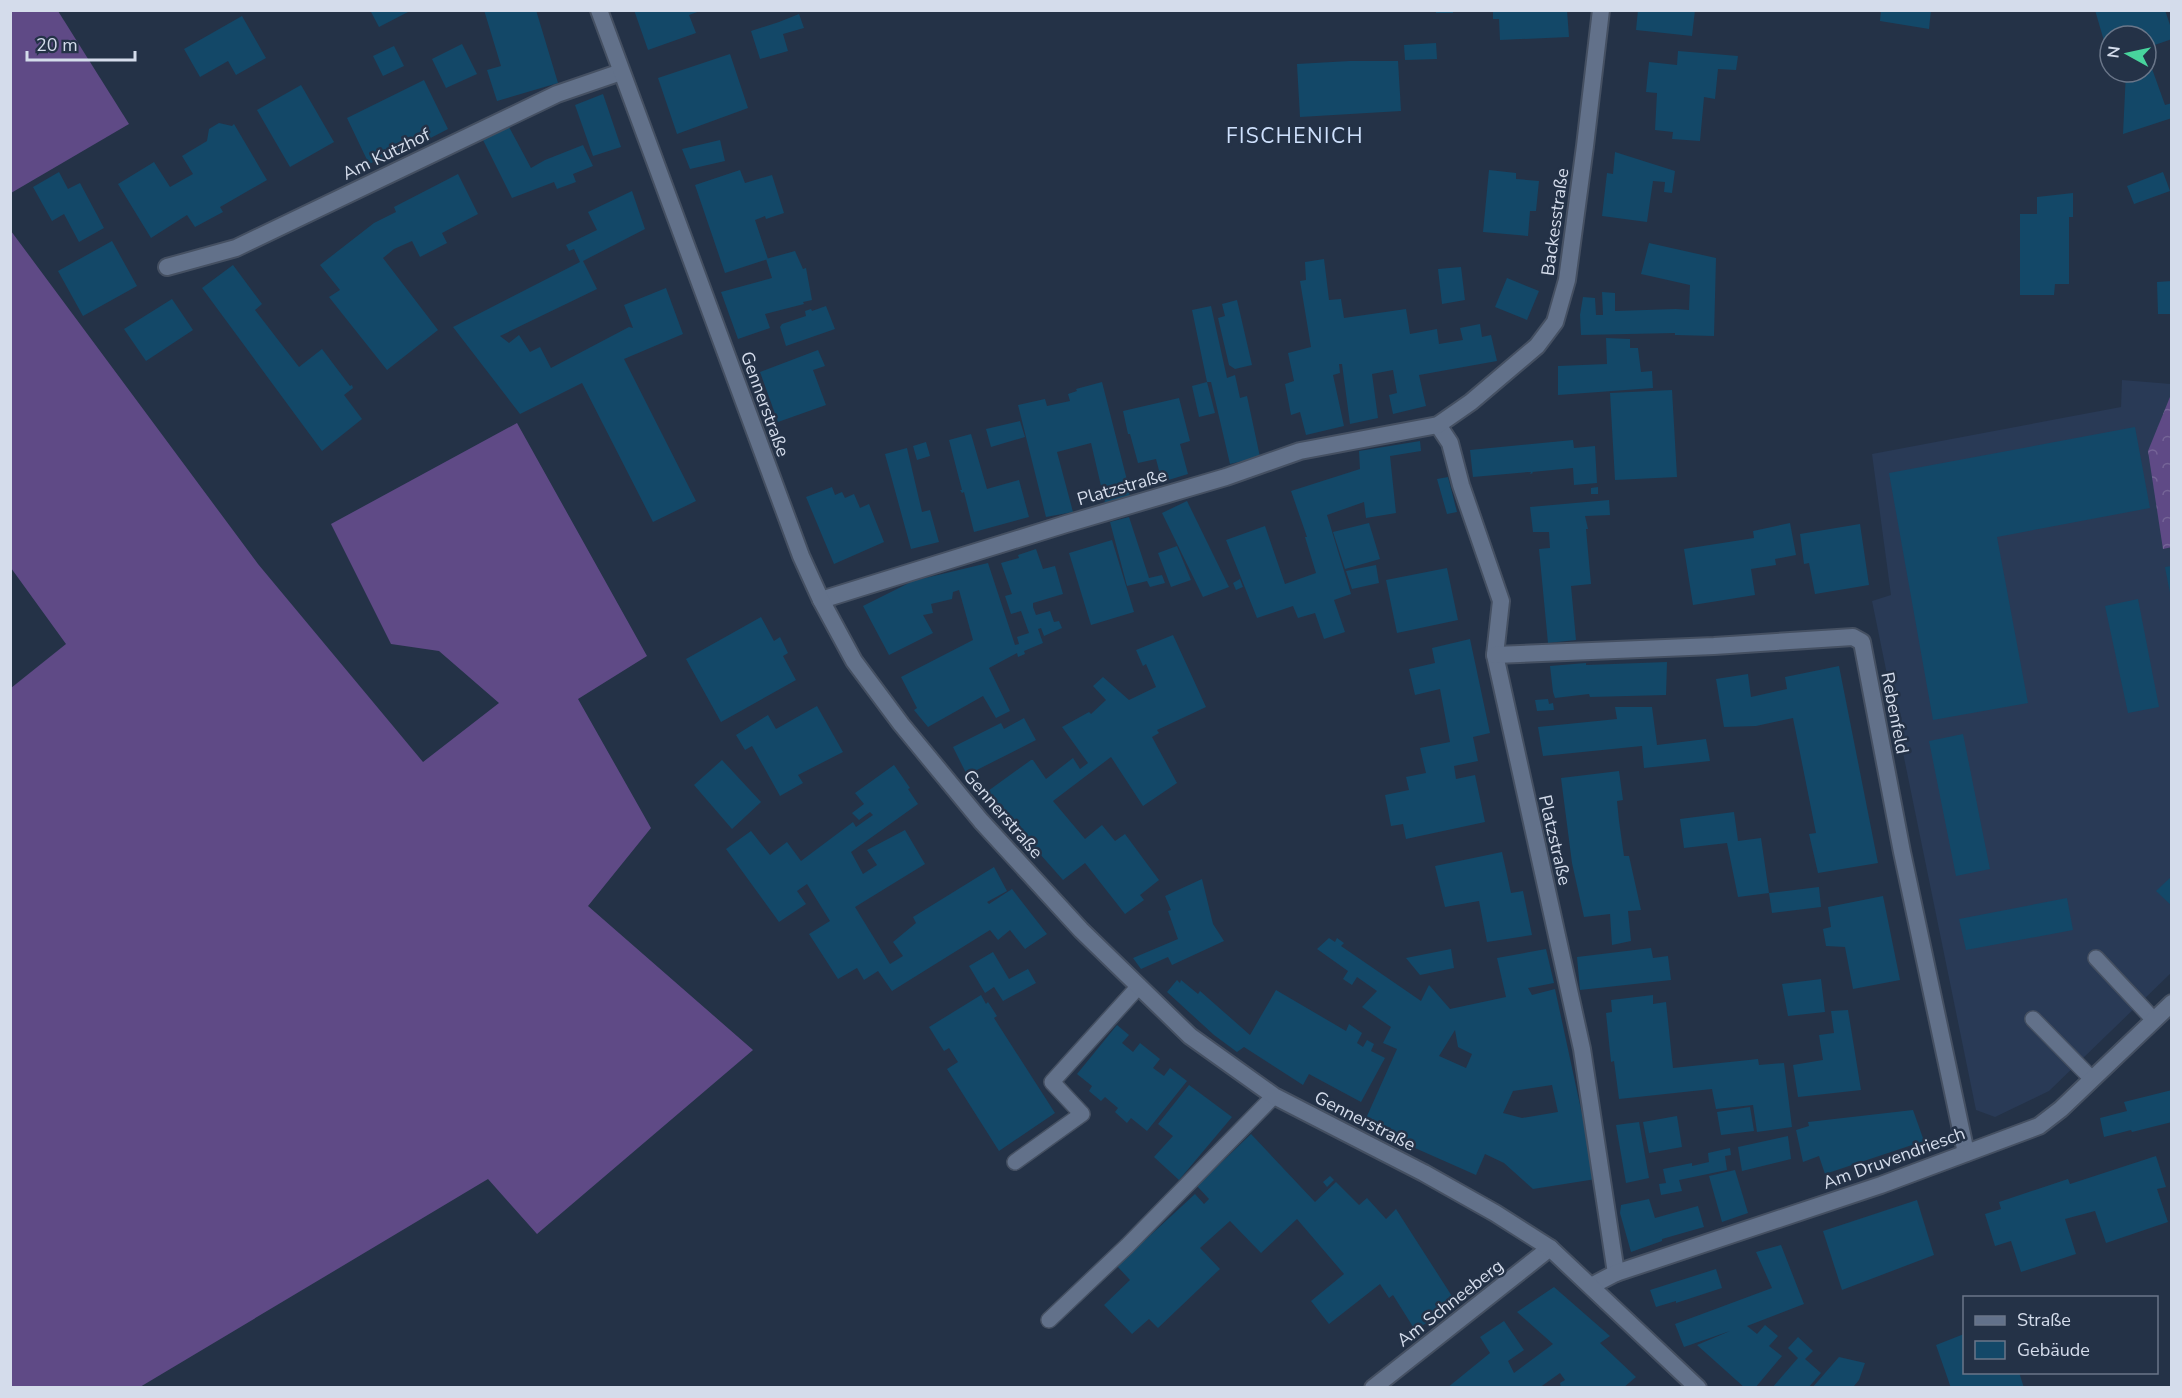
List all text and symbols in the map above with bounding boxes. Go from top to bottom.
scale bar [27,24,135,62]
north arrow [2098,24,2158,84]
text: 20 m [36,33,78,57]
text: N [2102,45,2126,60]
street label: Am Kutzhof [338,122,435,186]
district label: FISCHENICH [1226,122,1364,150]
street label: Backesstraße [1536,167,1574,277]
street label: Gennerstraße [735,348,795,460]
street label: Platzstraße [1074,463,1170,511]
street label: Rebenfeld [1875,670,1915,756]
street label: Gennerstraße [958,764,1048,864]
street label: Platzstraße [1533,792,1577,888]
street label: Gennerstraße [1310,1085,1420,1157]
street label: Am Druvendriesch [1819,1121,1969,1195]
street label: Am Schneeberg [1392,1254,1508,1352]
legend [1963,1296,2158,1374]
text: Straße [2017,1308,2071,1332]
text: Gebäude [2017,1338,2090,1362]

